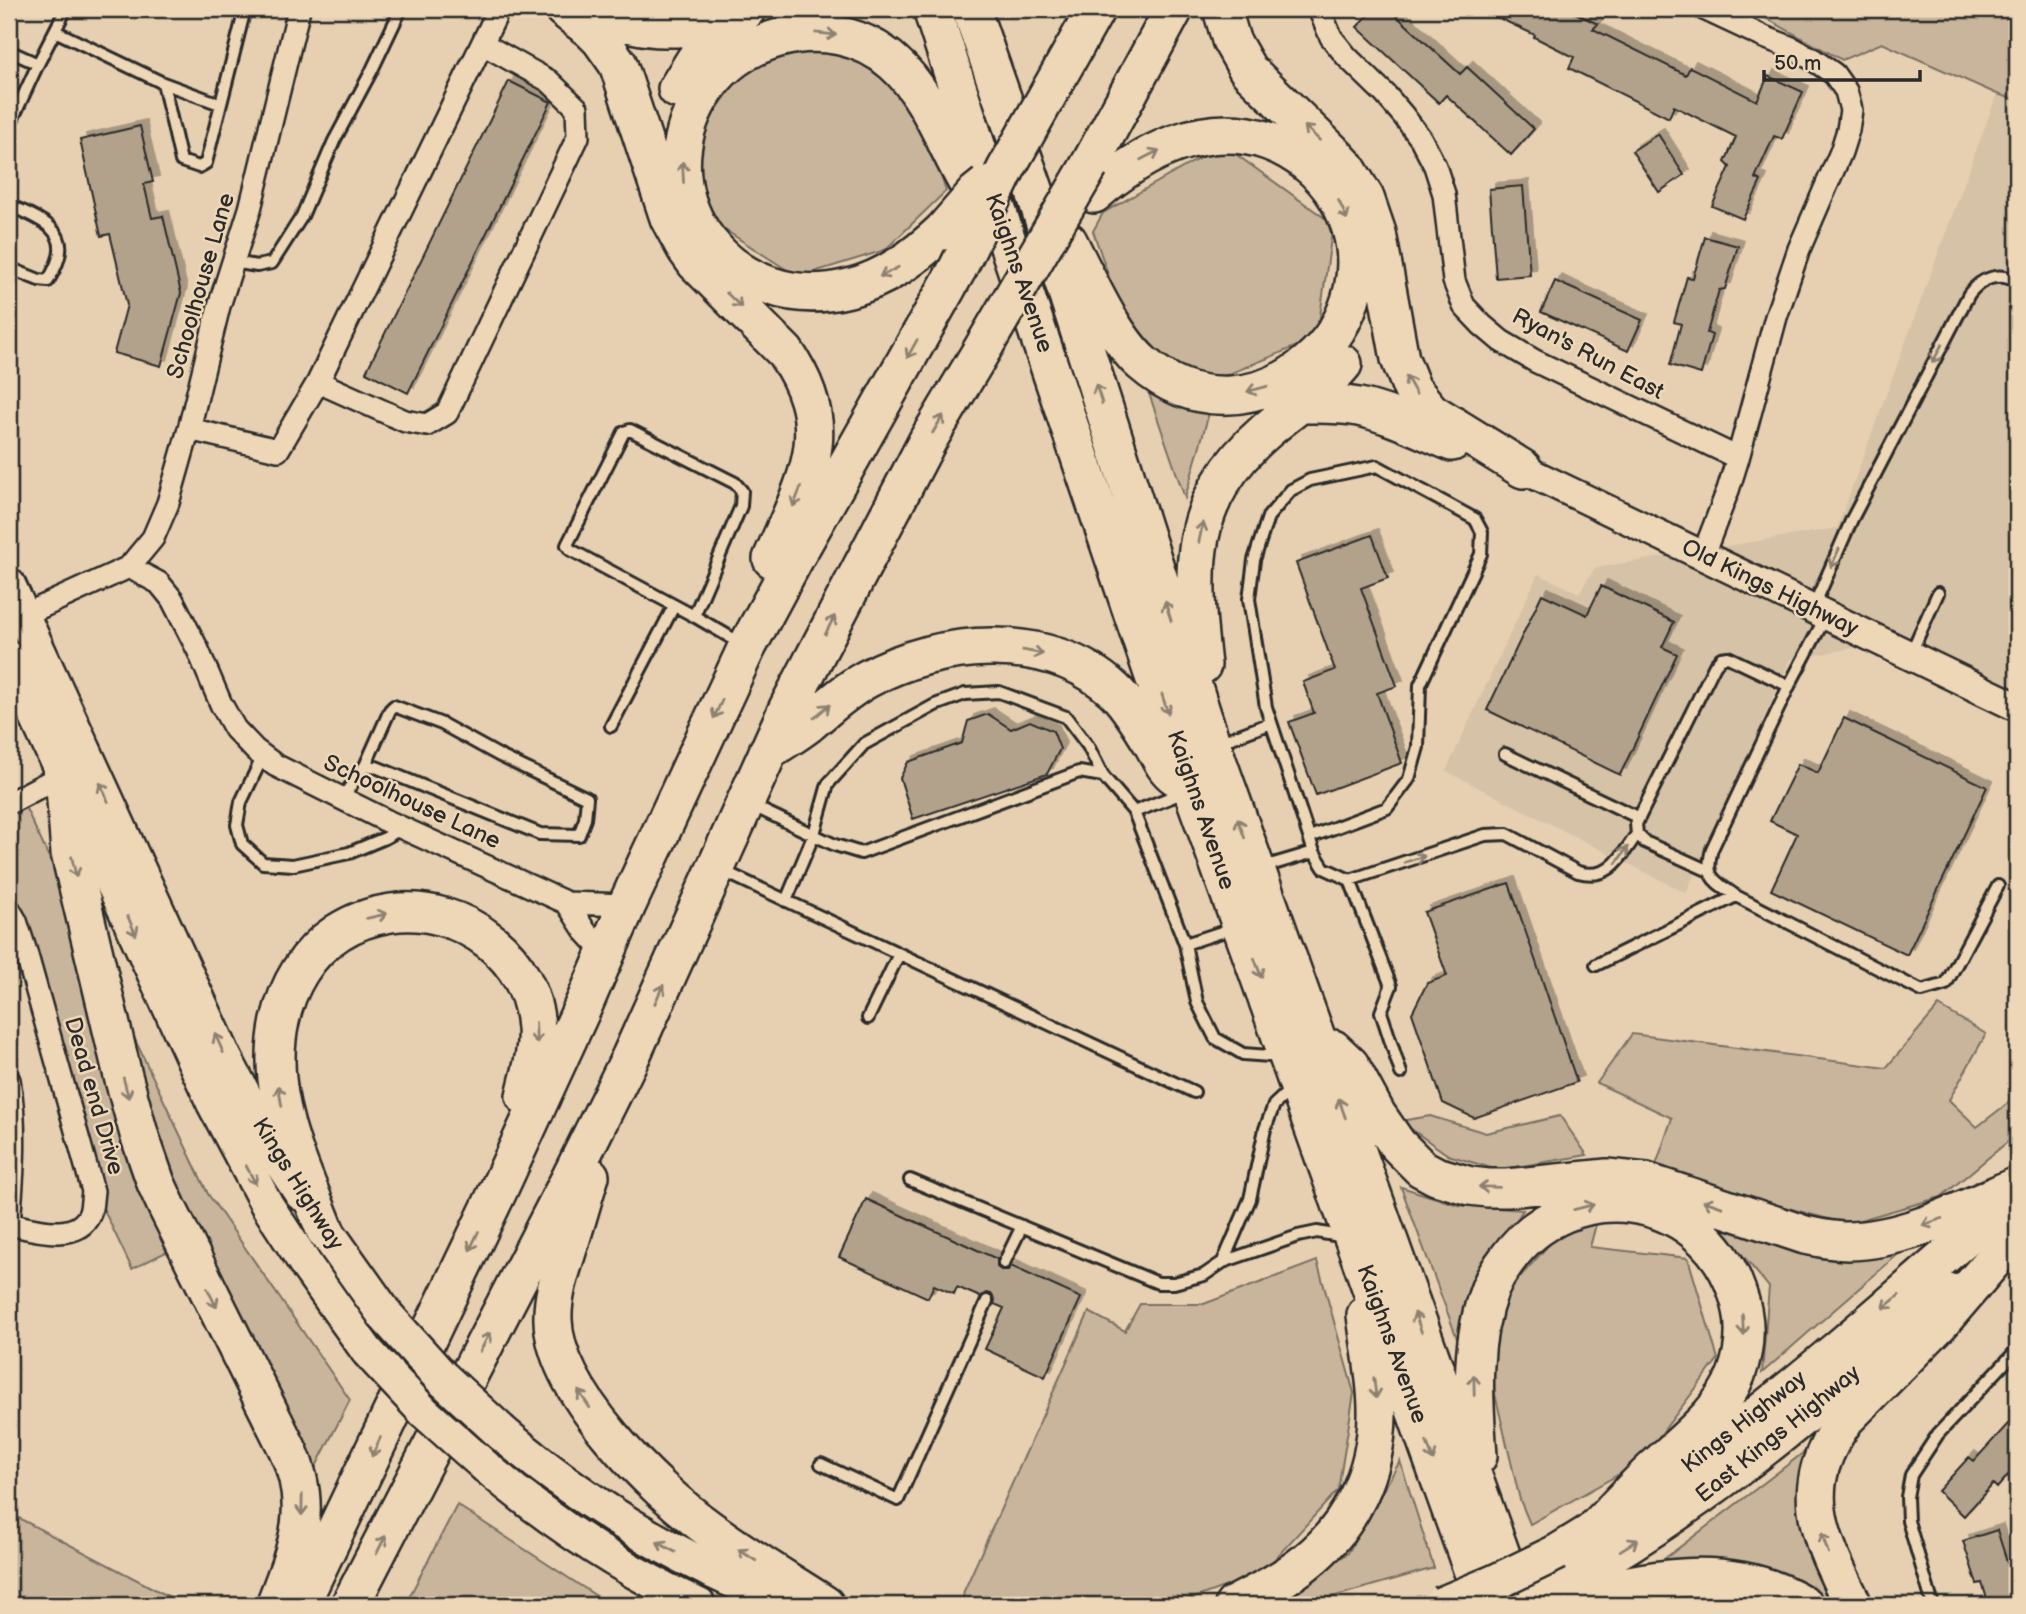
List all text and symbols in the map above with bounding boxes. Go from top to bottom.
one-way arrow [815,28,837,41]
scale bar [1764,38,1919,82]
text: 50 m [1774,51,1821,76]
one-way arrow [1304,124,1321,141]
one-way arrow [1139,147,1160,161]
one-way arrow [676,161,689,183]
street label: Schoolhouse Lane [161,190,241,382]
street label: Kaighns Avenue [979,190,1059,356]
one-way arrow [1337,199,1350,220]
one-way arrow [879,265,900,279]
one-way arrow [725,292,742,309]
street label: Ryan's Run East [1507,302,1669,406]
one-way arrow [905,338,918,359]
one-way arrow [1930,344,1944,364]
one-way arrow [1404,375,1417,396]
one-way arrow [1092,383,1104,405]
one-way arrow [1247,383,1269,396]
one-way arrow [931,415,945,435]
one-way arrow [790,486,803,507]
one-way arrow [1195,521,1209,544]
street label: Old Kings Highway [1677,533,1863,643]
one-way arrow [1828,546,1841,568]
one-way arrow [1161,600,1174,622]
one-way arrow [824,615,838,636]
one-way arrow [1021,646,1044,659]
one-way arrow [1159,693,1172,715]
one-way arrow [711,698,725,719]
one-way arrow [813,703,831,719]
street label: Kaighns Avenue [1161,727,1241,893]
street label: Schoolhouse Lane [319,749,505,855]
one-way arrow [97,782,110,803]
one-way arrow [1234,818,1246,840]
one-way arrow [1615,846,1629,865]
one-way arrow [1404,852,1426,865]
one-way arrow [68,855,81,877]
one-way arrow [365,909,388,922]
one-way arrow [126,915,139,936]
one-way arrow [1252,957,1265,979]
one-way arrow [653,983,666,1005]
street label: Dead end Drive [58,1014,130,1178]
one-way arrow [529,1022,542,1045]
one-way arrow [212,1033,225,1055]
one-way arrow [120,1076,133,1099]
one-way arrow [273,1085,286,1108]
one-way arrow [1335,1097,1347,1119]
street label: Kings Highway [246,1113,350,1256]
one-way arrow [245,1164,259,1185]
one-way arrow [1478,1181,1501,1194]
one-way arrow [1702,1197,1724,1209]
one-way arrow [1572,1200,1594,1213]
one-way arrow [1921,1216,1943,1229]
one-way arrow [466,1231,479,1252]
street label: Kaighns Avenue [1350,1261,1434,1427]
one-way arrow [206,1287,219,1308]
one-way arrow [1882,1294,1900,1310]
one-way arrow [1411,1312,1423,1334]
one-way arrow [1737,1313,1750,1336]
one-way arrow [479,1333,493,1353]
street label: East Kings Highway [1690,1359,1866,1509]
street label: Kings Highway [1676,1364,1812,1479]
one-way arrow [1468,1374,1481,1397]
one-way arrow [1368,1377,1381,1399]
one-way arrow [576,1390,591,1409]
one-way arrow [368,1436,382,1457]
one-way arrow [1425,1439,1437,1461]
one-way arrow [295,1493,308,1516]
one-way arrow [1818,1533,1830,1555]
one-way arrow [374,1535,388,1555]
one-way arrow [1619,1538,1638,1553]
one-way arrow [656,1540,677,1553]
one-way arrow [738,1547,758,1561]

